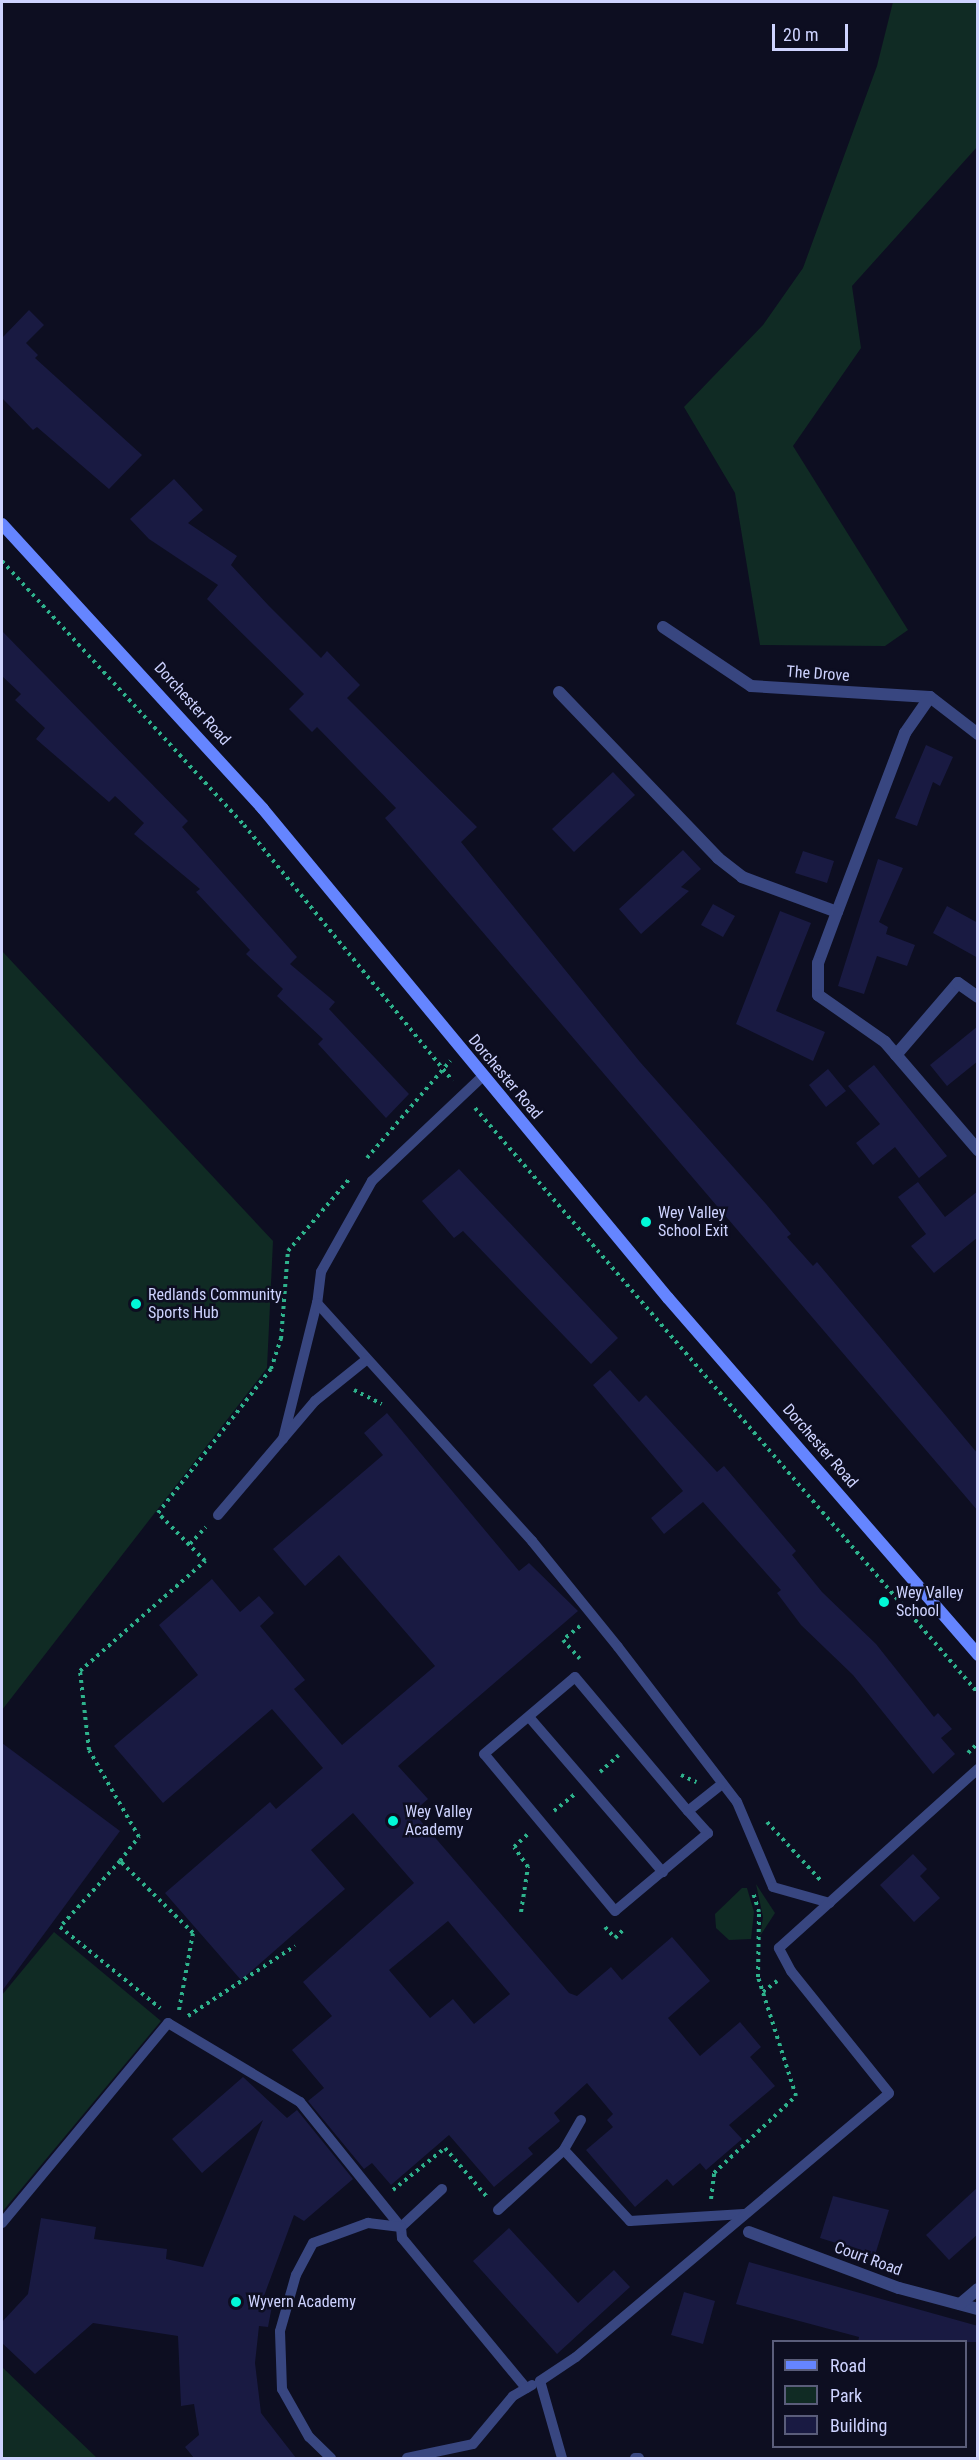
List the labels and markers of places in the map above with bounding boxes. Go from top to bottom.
place label: Wey Valley School Exit [658,1203,728,1241]
marker: Wey Valley School Exit [639,1215,653,1229]
place label: Redlands Community Sports Hub [148,1285,282,1323]
marker: Redlands Community Sports Hub [129,1297,143,1311]
place label: Wey Valley School [896,1583,963,1621]
marker: Wey Valley School [877,1595,891,1609]
place label: Wey Valley Academy [405,1802,472,1840]
marker: Wey Valley Academy [386,1814,400,1828]
place label: Wyvern Academy [248,2292,356,2312]
marker: Wyvern Academy [229,2295,243,2309]

